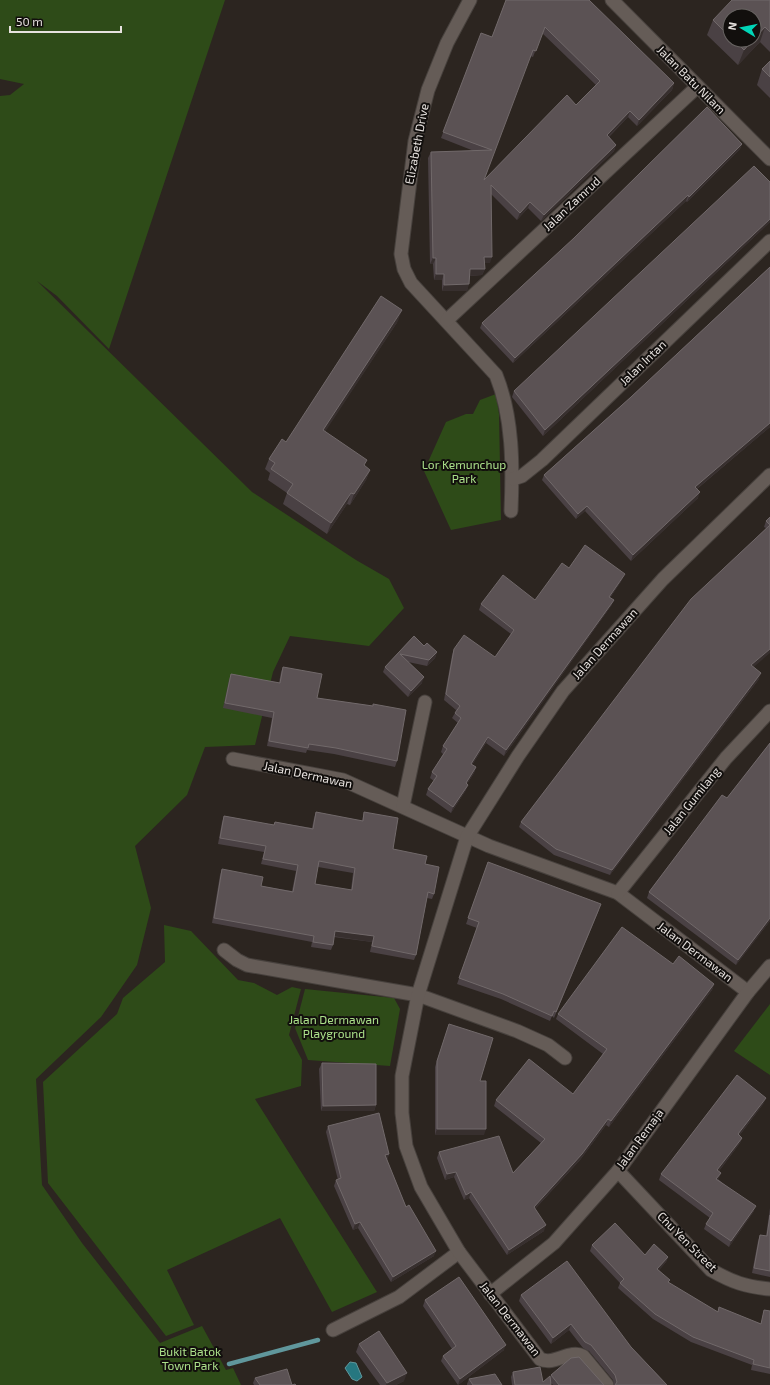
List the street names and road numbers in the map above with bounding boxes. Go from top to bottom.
street label: Jalan Batu Nilam [655,42,729,116]
street label: Elizabeth Drive [401,102,431,185]
street label: Jalan Zamrud [540,173,603,233]
street label: Jalan Intan [616,337,668,388]
street label: Jalan Dermawan [569,605,640,682]
street label: Jalan Dermawan [263,758,354,790]
street label: Jalan Gumilang [660,764,723,837]
street label: Jalan Dermawan [655,918,736,984]
street label: Jalan Remaja [613,1106,667,1172]
street label: Chu Yen Street [655,1209,721,1274]
street label: Jalan Dermawan [477,1279,544,1358]

